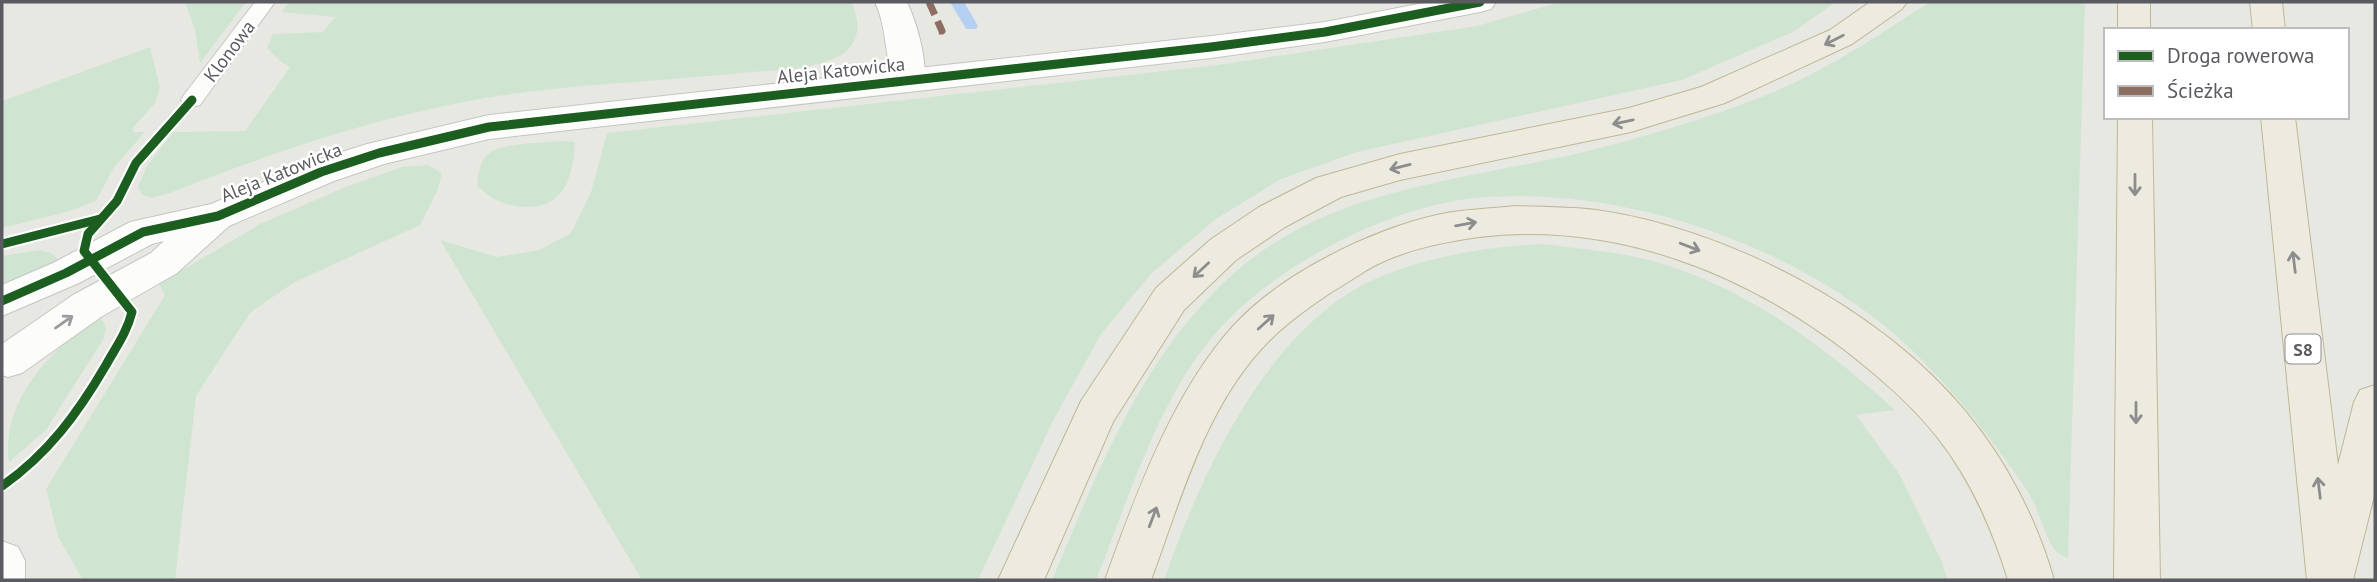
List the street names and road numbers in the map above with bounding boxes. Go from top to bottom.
street label: Klonowa [198,15,260,87]
street label: Aleja Katowicka [776,51,906,89]
street label: Aleja Katowicka [217,137,345,207]
road number: S8 [2286,334,2320,363]

